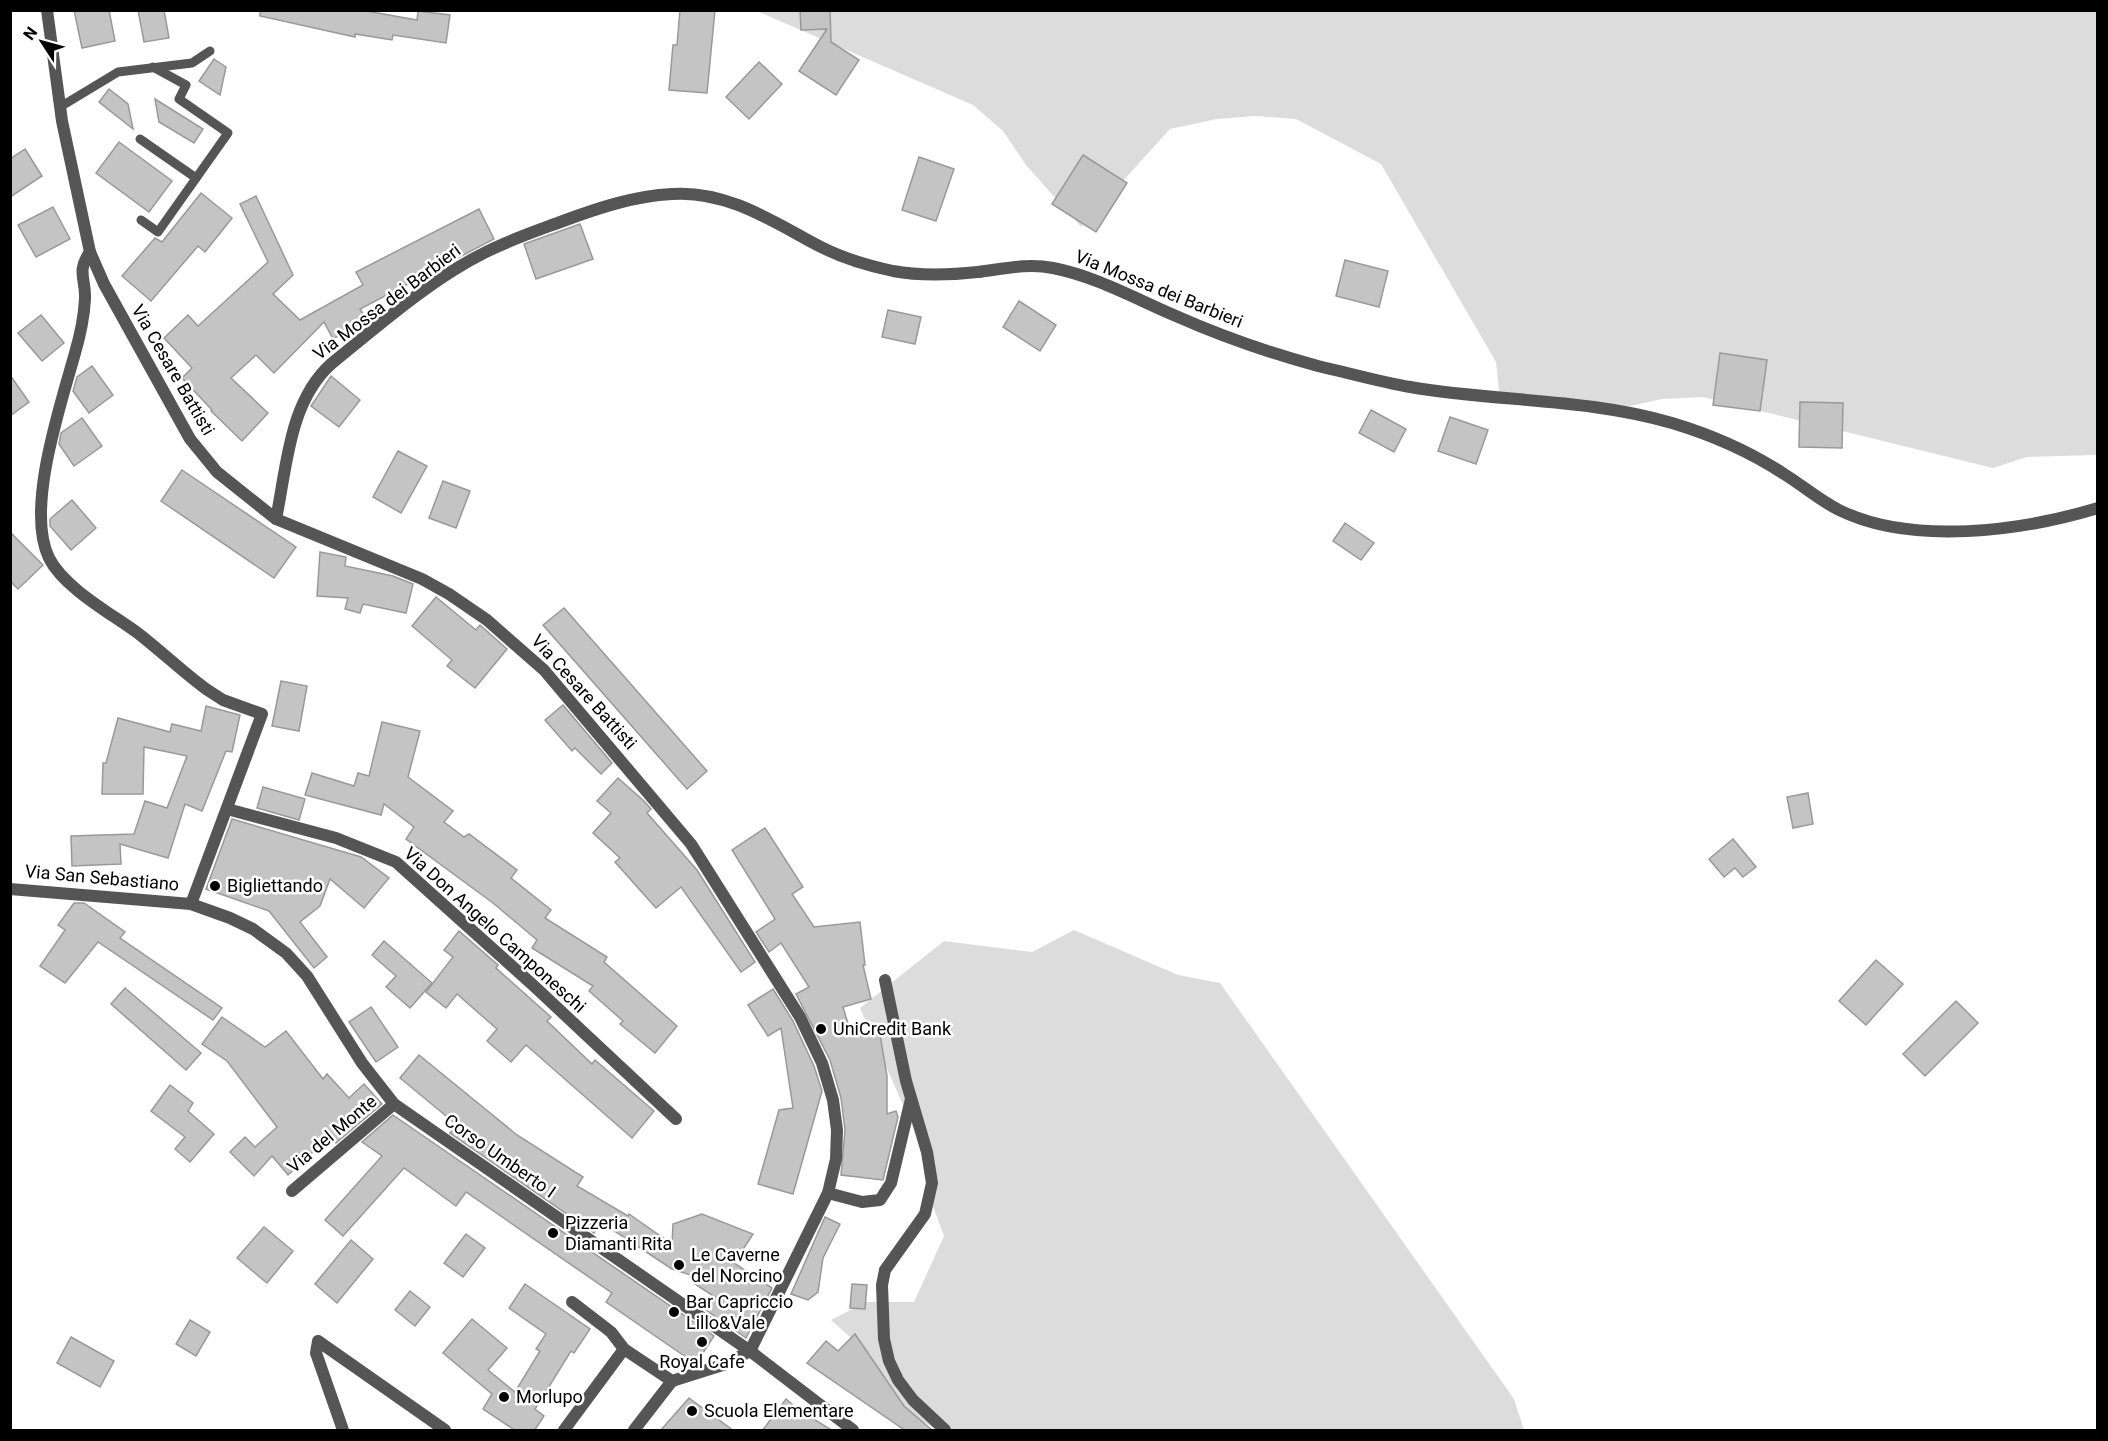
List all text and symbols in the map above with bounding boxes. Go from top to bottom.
north arrow [12,12,72,72]
text: N [19,23,41,44]
street label: Via Mossa dei Barbieri [309,239,465,364]
street label: Via Mossa dei Barbieri [1072,245,1246,332]
street label: Via Cesare Battisti [128,301,219,439]
street label: Via Cesare Battisti [527,630,641,753]
street label: Via Don Angelo Camponeschi [400,842,590,1017]
street label: Via San Sebastiano [24,860,180,895]
place label: Bigliettando [227,875,323,896]
marker: Bigliettando [208,879,222,893]
place label: UniCredit Bank [833,1018,952,1039]
marker: UniCredit Bank [814,1022,828,1036]
street label: Via del Monte [283,1090,381,1177]
street label: Corso Umberto I [441,1109,560,1202]
place label: Pizzeria Diamanti Rita [565,1212,672,1254]
marker: Pizzeria Diamanti Rita [546,1226,560,1240]
place label: Le Caverne del Norcino [691,1244,783,1286]
marker: Le Caverne del Norcino [672,1258,686,1272]
place label: Bar Capriccio Lillo&Vale [686,1291,793,1333]
marker: Bar Capriccio Lillo&Vale [667,1305,681,1319]
marker: Royal Cafe [695,1335,709,1349]
place label: Royal Cafe [659,1351,745,1372]
place label: Morlupo [516,1386,583,1407]
marker: Morlupo [497,1390,511,1404]
place label: Scuola Elementare [704,1400,854,1421]
marker: Scuola Elementare [685,1404,699,1418]

